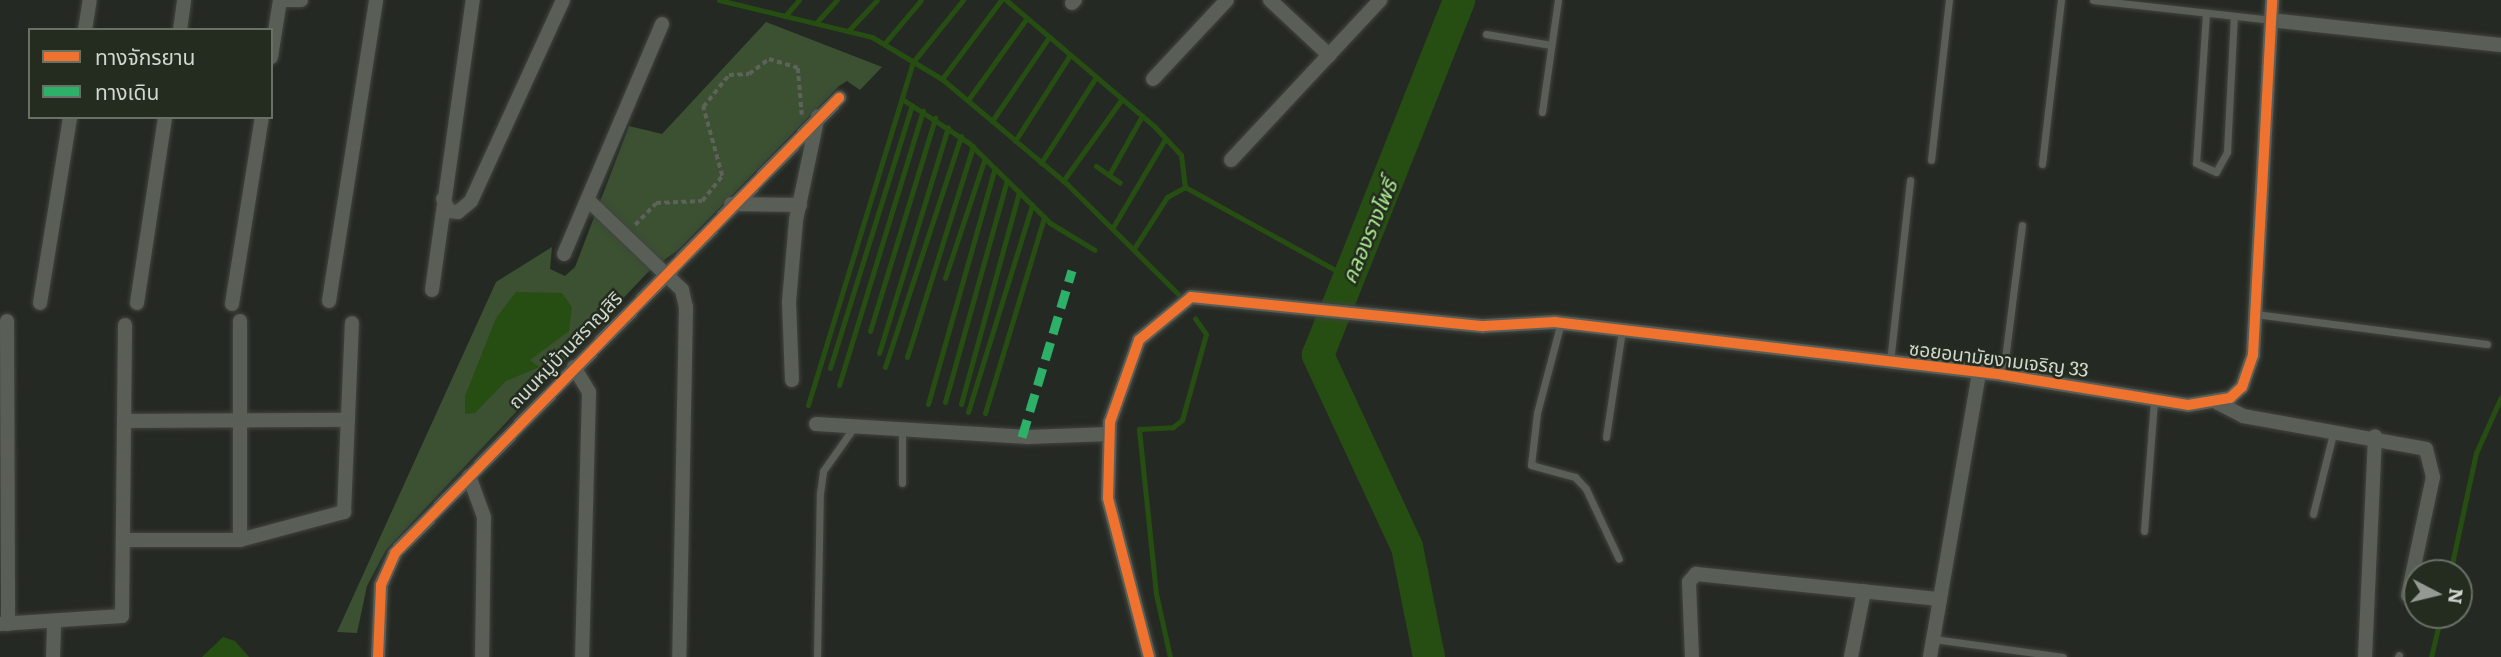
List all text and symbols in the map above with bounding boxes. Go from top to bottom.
legend [28,28,273,119]
text: ทางจักรยาน [95,40,196,71]
text: ทางเดิน [95,75,159,106]
water label: คลองรางโพธิ์ [1335,175,1401,287]
street label: ถนนหมู่บ้านสราญสิริ [503,287,627,413]
street label: ซอยอนามัยงามเจริญ 33 [1908,337,2090,381]
north arrow [2403,559,2473,629]
text: N [2442,587,2472,606]

